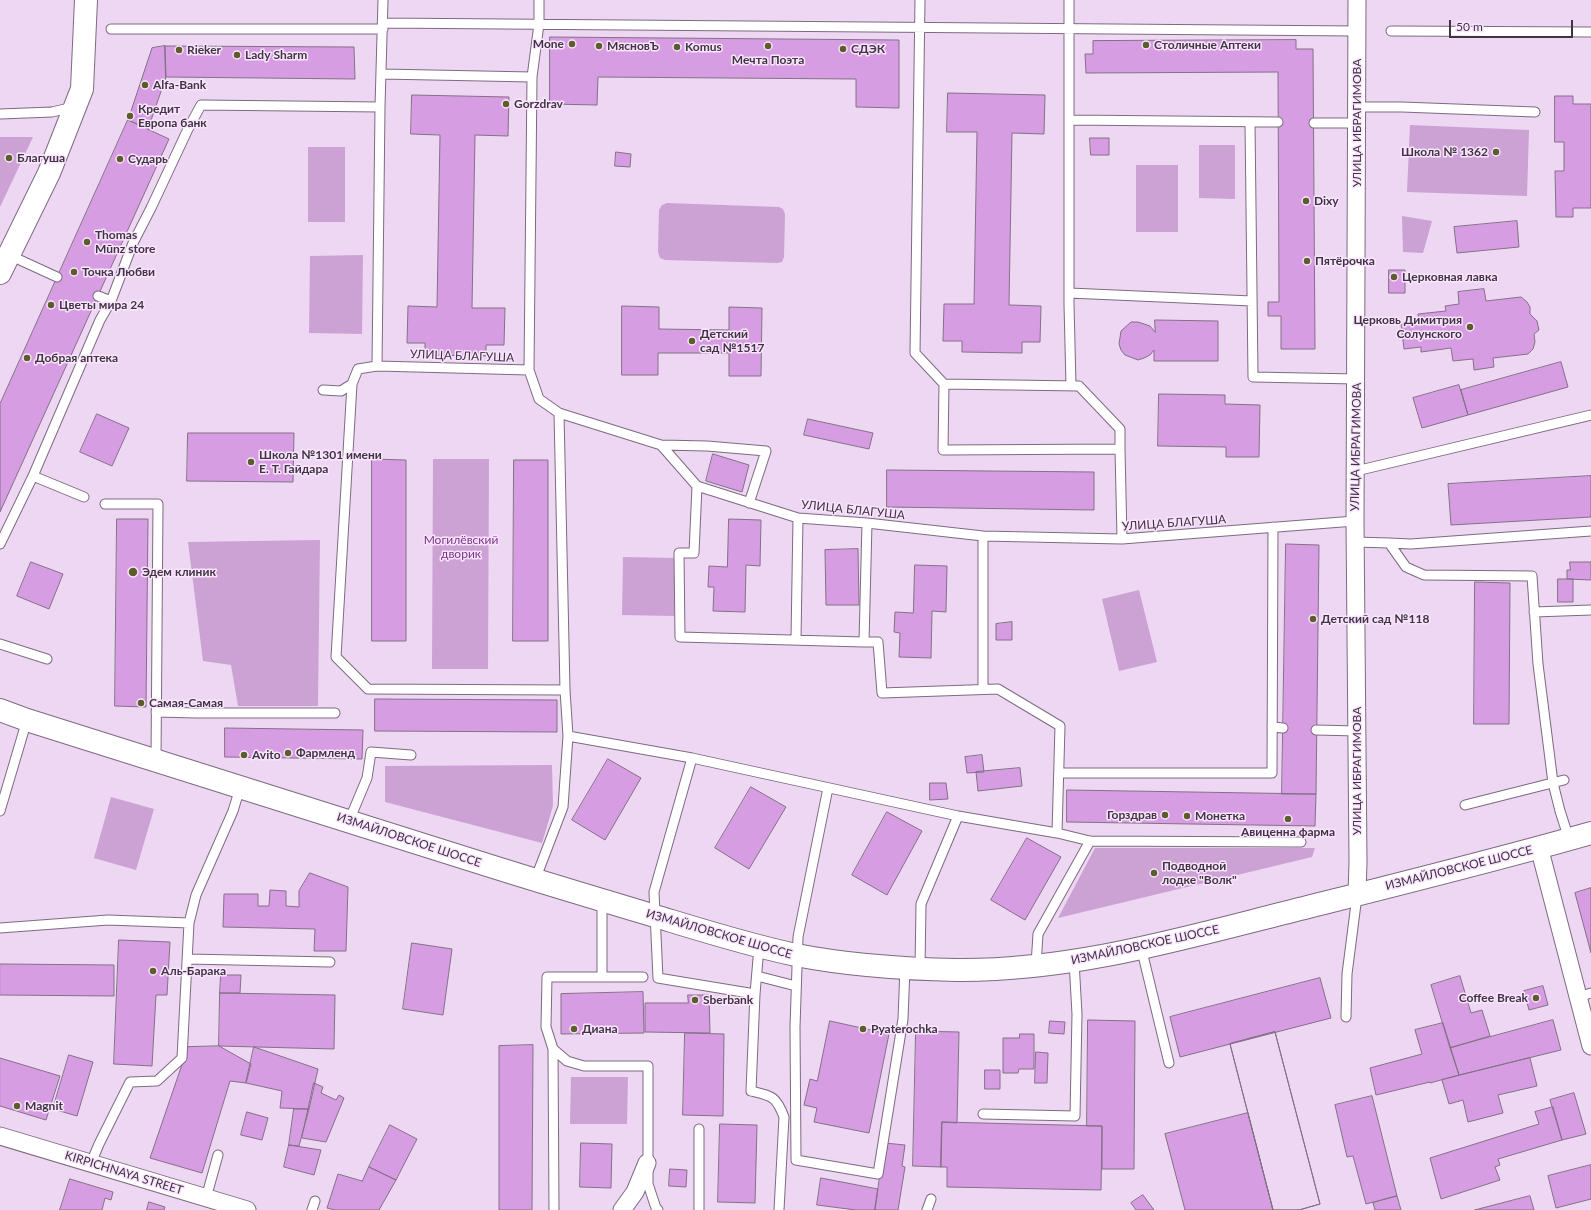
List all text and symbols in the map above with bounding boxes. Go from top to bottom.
scale bar [1451,12,1575,38]
text: 50 m [1456,19,1483,34]
place label: Mone [533,37,564,51]
place label: Столичные Аптеки [1154,38,1261,52]
marker: Mone [567,39,577,49]
place label: МясновЪ [607,39,659,53]
place label: Komus [685,40,722,54]
marker: Столичные Аптеки [1141,40,1151,50]
marker: МясновЪ [594,41,604,51]
marker: Мечта Поэта [763,41,773,51]
marker: Komus [672,42,682,52]
place label: СДЭК [851,42,885,56]
place label: Rieker [187,43,221,57]
marker: СДЭК [838,44,848,54]
marker: Rieker [174,45,184,55]
place label: Lady Sharm [245,48,307,62]
marker: Lady Sharm [232,50,242,60]
place label: Мечта Поэта [732,53,804,67]
street label: УЛИЦА ИБРАГИМОВА [1350,59,1364,187]
place label: Alfa-Bank [153,78,206,92]
marker: Alfa-Bank [140,80,150,90]
place label: Gorzdrav [514,97,563,111]
marker: Gorzdrav [501,99,511,109]
place label: Кредит Европа банк [138,102,207,130]
marker: Кредит Европа банк [125,111,135,121]
place label: Школа № 1362 [1401,145,1488,159]
marker: Школа № 1362 [1491,147,1501,157]
place label: Благуша [17,151,65,165]
place label: Сударь [128,152,168,166]
marker: Благуша [4,153,14,163]
marker: Сударь [115,154,125,164]
place label: Dixy [1314,194,1339,208]
marker: Dixy [1301,196,1311,206]
place label: Thomas Mūnz store [95,228,155,256]
marker: Thomas Mūnz store [82,237,92,247]
place label: Пятёрочка [1315,254,1375,268]
marker: Пятёрочка [1302,256,1312,266]
place label: Точка Любви [82,265,155,279]
marker: Точка Любви [69,267,79,277]
place label: Церковная лавка [1402,270,1497,284]
marker: Церковная лавка [1389,272,1399,282]
place label: Цветы мира 24 [59,298,144,312]
marker: Цветы мира 24 [46,300,56,310]
place label: Церковь Димитрия Солунского [1353,313,1462,341]
marker: Церковь Димитрия Солунского [1465,322,1475,332]
place label: Детский сад №1517 [700,327,764,355]
marker: Детский сад №1517 [687,336,697,346]
street label: УЛИЦА БЛАГУША [410,347,514,365]
place label: Добрая аптека [35,351,118,365]
marker: Добрая аптека [22,353,32,363]
street label: УЛИЦА ИБРАГИМОВА [1348,383,1364,511]
place label: Школа №1301 имени Е. Т. Гайдара [259,448,382,476]
marker: Школа №1301 имени Е. Т. Гайдара [246,457,256,467]
street label: УЛИЦА БЛАГУША [800,497,906,523]
street label: УЛИЦА БЛАГУША [1121,512,1227,534]
park label: Могилёвский дворик [424,533,498,561]
place label: Эдем клиник [142,565,216,579]
marker: Эдем клиник [127,566,139,578]
place label: Детский сад №118 [1321,612,1429,626]
marker: Детский сад №118 [1308,614,1318,624]
place label: Самая-Самая [149,696,223,710]
marker: Самая-Самая [136,698,146,708]
street label: УЛИЦА ИБРАГИМОВА [1350,707,1364,835]
place label: Фармленд [296,746,355,760]
place label: Avito [252,748,281,762]
marker: Фармленд [283,748,293,758]
marker: Avito [239,750,249,760]
place label: Горздрав [1107,808,1157,822]
place label: Монетка [1195,809,1245,823]
street label: ИЗМАЙЛОВСКОЕ ШОССЕ [335,810,483,870]
marker: Горздрав [1160,810,1170,820]
marker: Монетка [1182,811,1192,821]
marker: Авиценна фарма [1283,814,1293,824]
place label: Авиценна фарма [1241,825,1335,839]
street label: ИЗМАЙЛОВСКОЕ ШОССЕ [1384,843,1534,893]
place label: Подводной лодке "Волк" [1162,859,1237,887]
marker: Подводной лодке "Волк" [1149,868,1159,878]
street label: ИЗМАЙЛОВСКОЕ ШОССЕ [644,906,794,962]
street label: ИЗМАЙЛОВСКОЕ ШОССЕ [1070,922,1220,968]
place label: Аль-Барака [161,964,226,978]
marker: Аль-Барака [148,966,158,976]
place label: Coffee Break [1459,991,1528,1005]
place label: Sberbank [703,993,753,1007]
marker: Coffee Break [1531,993,1541,1003]
marker: Sberbank [690,995,700,1005]
place label: Диана [582,1022,618,1036]
place label: Pyaterochka [871,1022,938,1036]
marker: Диана [569,1024,579,1034]
marker: Pyaterochka [858,1024,868,1034]
place label: Magnit [25,1099,63,1113]
marker: Magnit [12,1101,22,1111]
street label: KIRPICHNAYA STREET [63,1148,185,1198]

